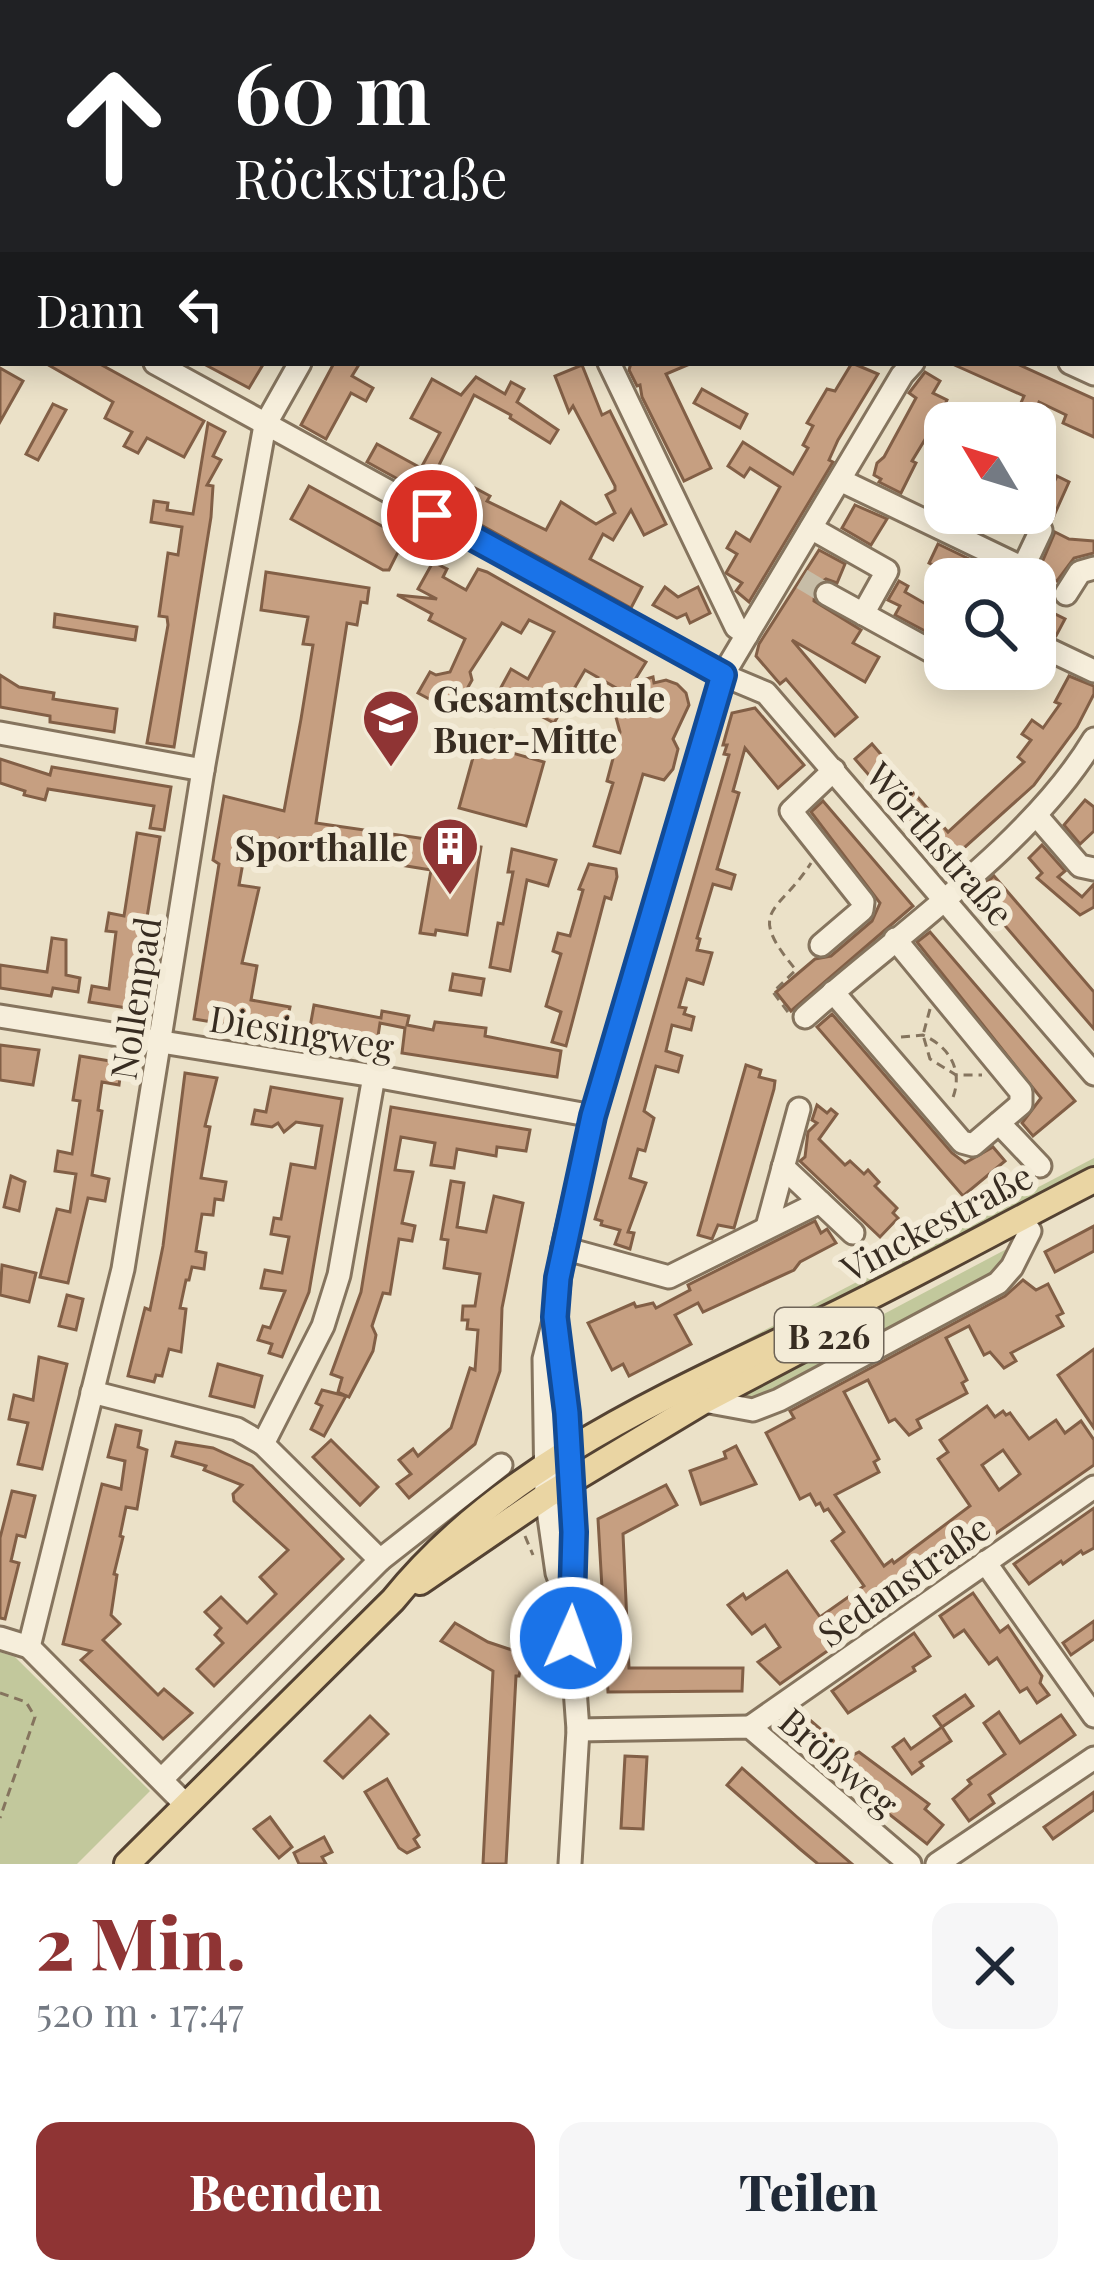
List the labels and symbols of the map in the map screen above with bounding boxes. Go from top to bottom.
north arrow [924,402,1056,534]
pin [381,464,483,566]
place label: Gesamtschule Buer-Mitte [433,673,665,762]
school or university icon: Gesamtschule Buer-Mitte [360,687,422,769]
street label: Wörthstraße [856,750,1025,935]
building icon: Sporthalle [419,815,481,897]
place label: Sporthalle [235,822,408,870]
street label: Nollenpad [97,913,171,1083]
street label: Diesingweg [206,993,398,1069]
street label: Vinckestraße [831,1150,1040,1292]
road number: B 226 [775,1308,883,1362]
street label: Sedanstraße [807,1502,999,1656]
position arrow [508,1575,634,1701]
street label: Brößweg [770,1696,910,1826]

